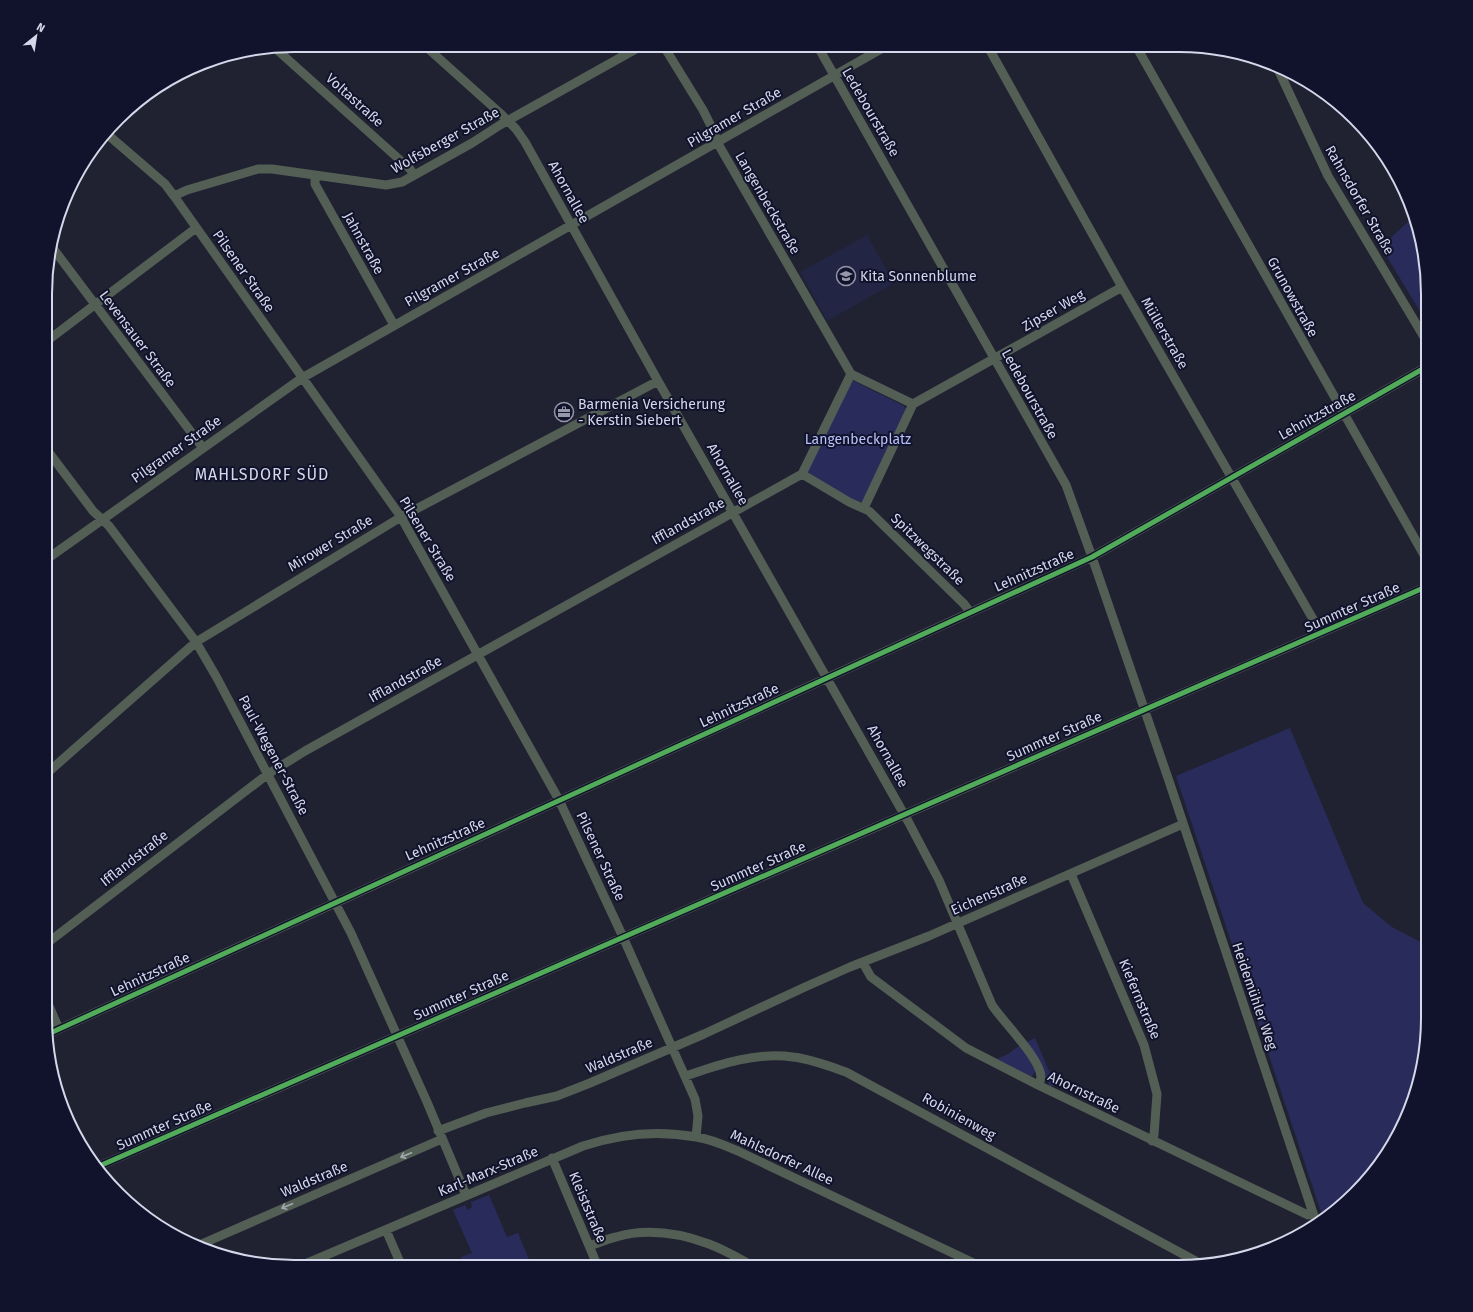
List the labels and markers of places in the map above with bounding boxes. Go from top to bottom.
school or university icon: Kita Sonnenblume [835,265,857,287]
place label: Kita Sonnenblume [860,268,977,285]
place label: Barmenia Versicherung - Kerstin Siebert [578,396,726,429]
office icon: Barmenia Versicherung - Kerstin Siebert [553,401,575,423]

